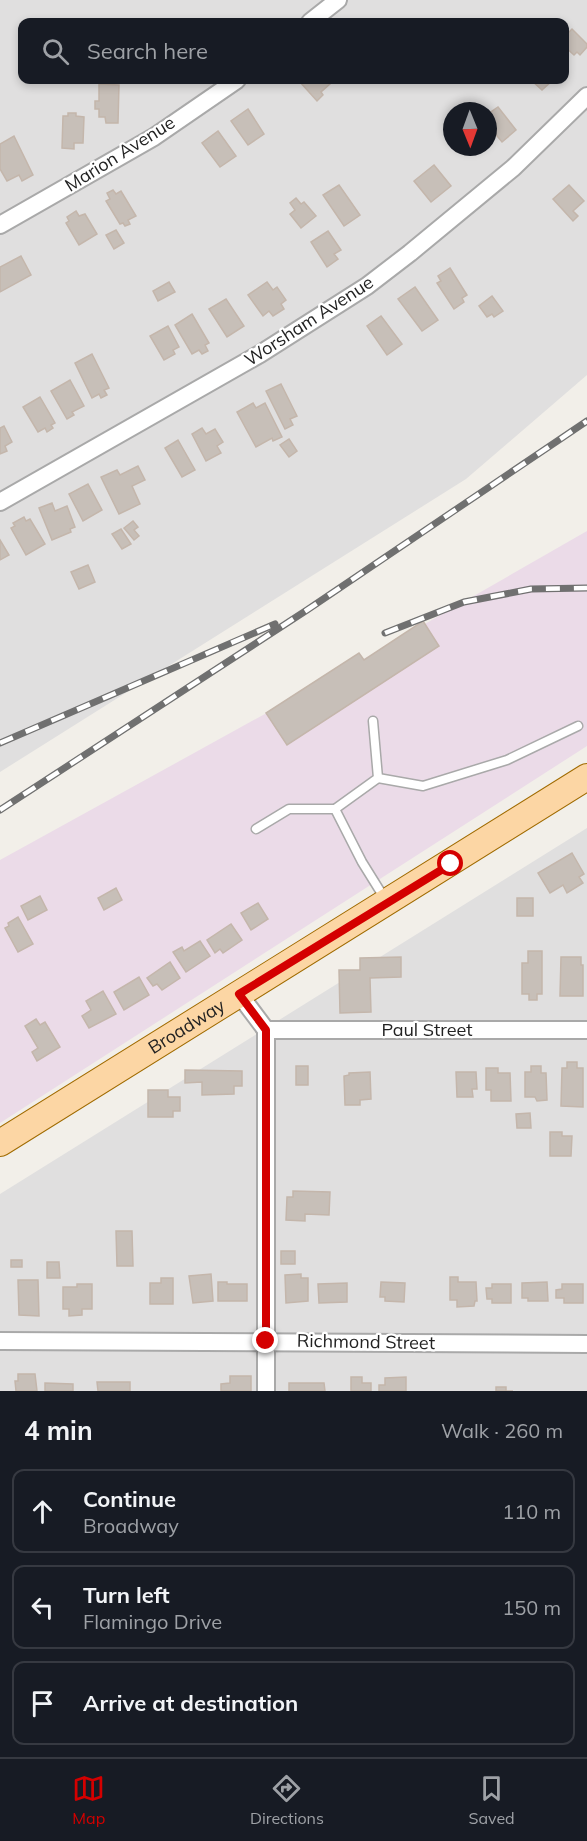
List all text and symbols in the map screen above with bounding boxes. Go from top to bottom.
search box [18,18,569,84]
icon: search [39,35,72,68]
text: Search here [87,37,208,65]
north arrow [443,102,497,156]
street label: Marion Avenue [61,111,179,197]
street label: Worsham Avenue [240,270,378,371]
route start [437,850,463,876]
street label: Broadway [144,993,230,1059]
street label: Paul Street [381,1018,473,1041]
route end [252,1327,278,1353]
street label: Richmond Street [297,1329,435,1354]
text: 4 min [24,1414,93,1447]
text: Walk · 260 m [441,1418,563,1443]
text: Continue [83,1485,176,1513]
icon: ahead [26,1495,59,1528]
text: 110 m [502,1499,561,1524]
text: Broadway [83,1513,179,1538]
text: Turn left [83,1581,170,1609]
icon: left [26,1591,59,1624]
text: 150 m [502,1595,561,1620]
text: Flamingo Drive [83,1609,222,1634]
icon: arrive [26,1687,59,1720]
text: Arrive at destination [83,1689,298,1717]
tab: Map [72,1772,105,1828]
tab: Directions [250,1772,324,1828]
tab: Saved [469,1772,515,1828]

